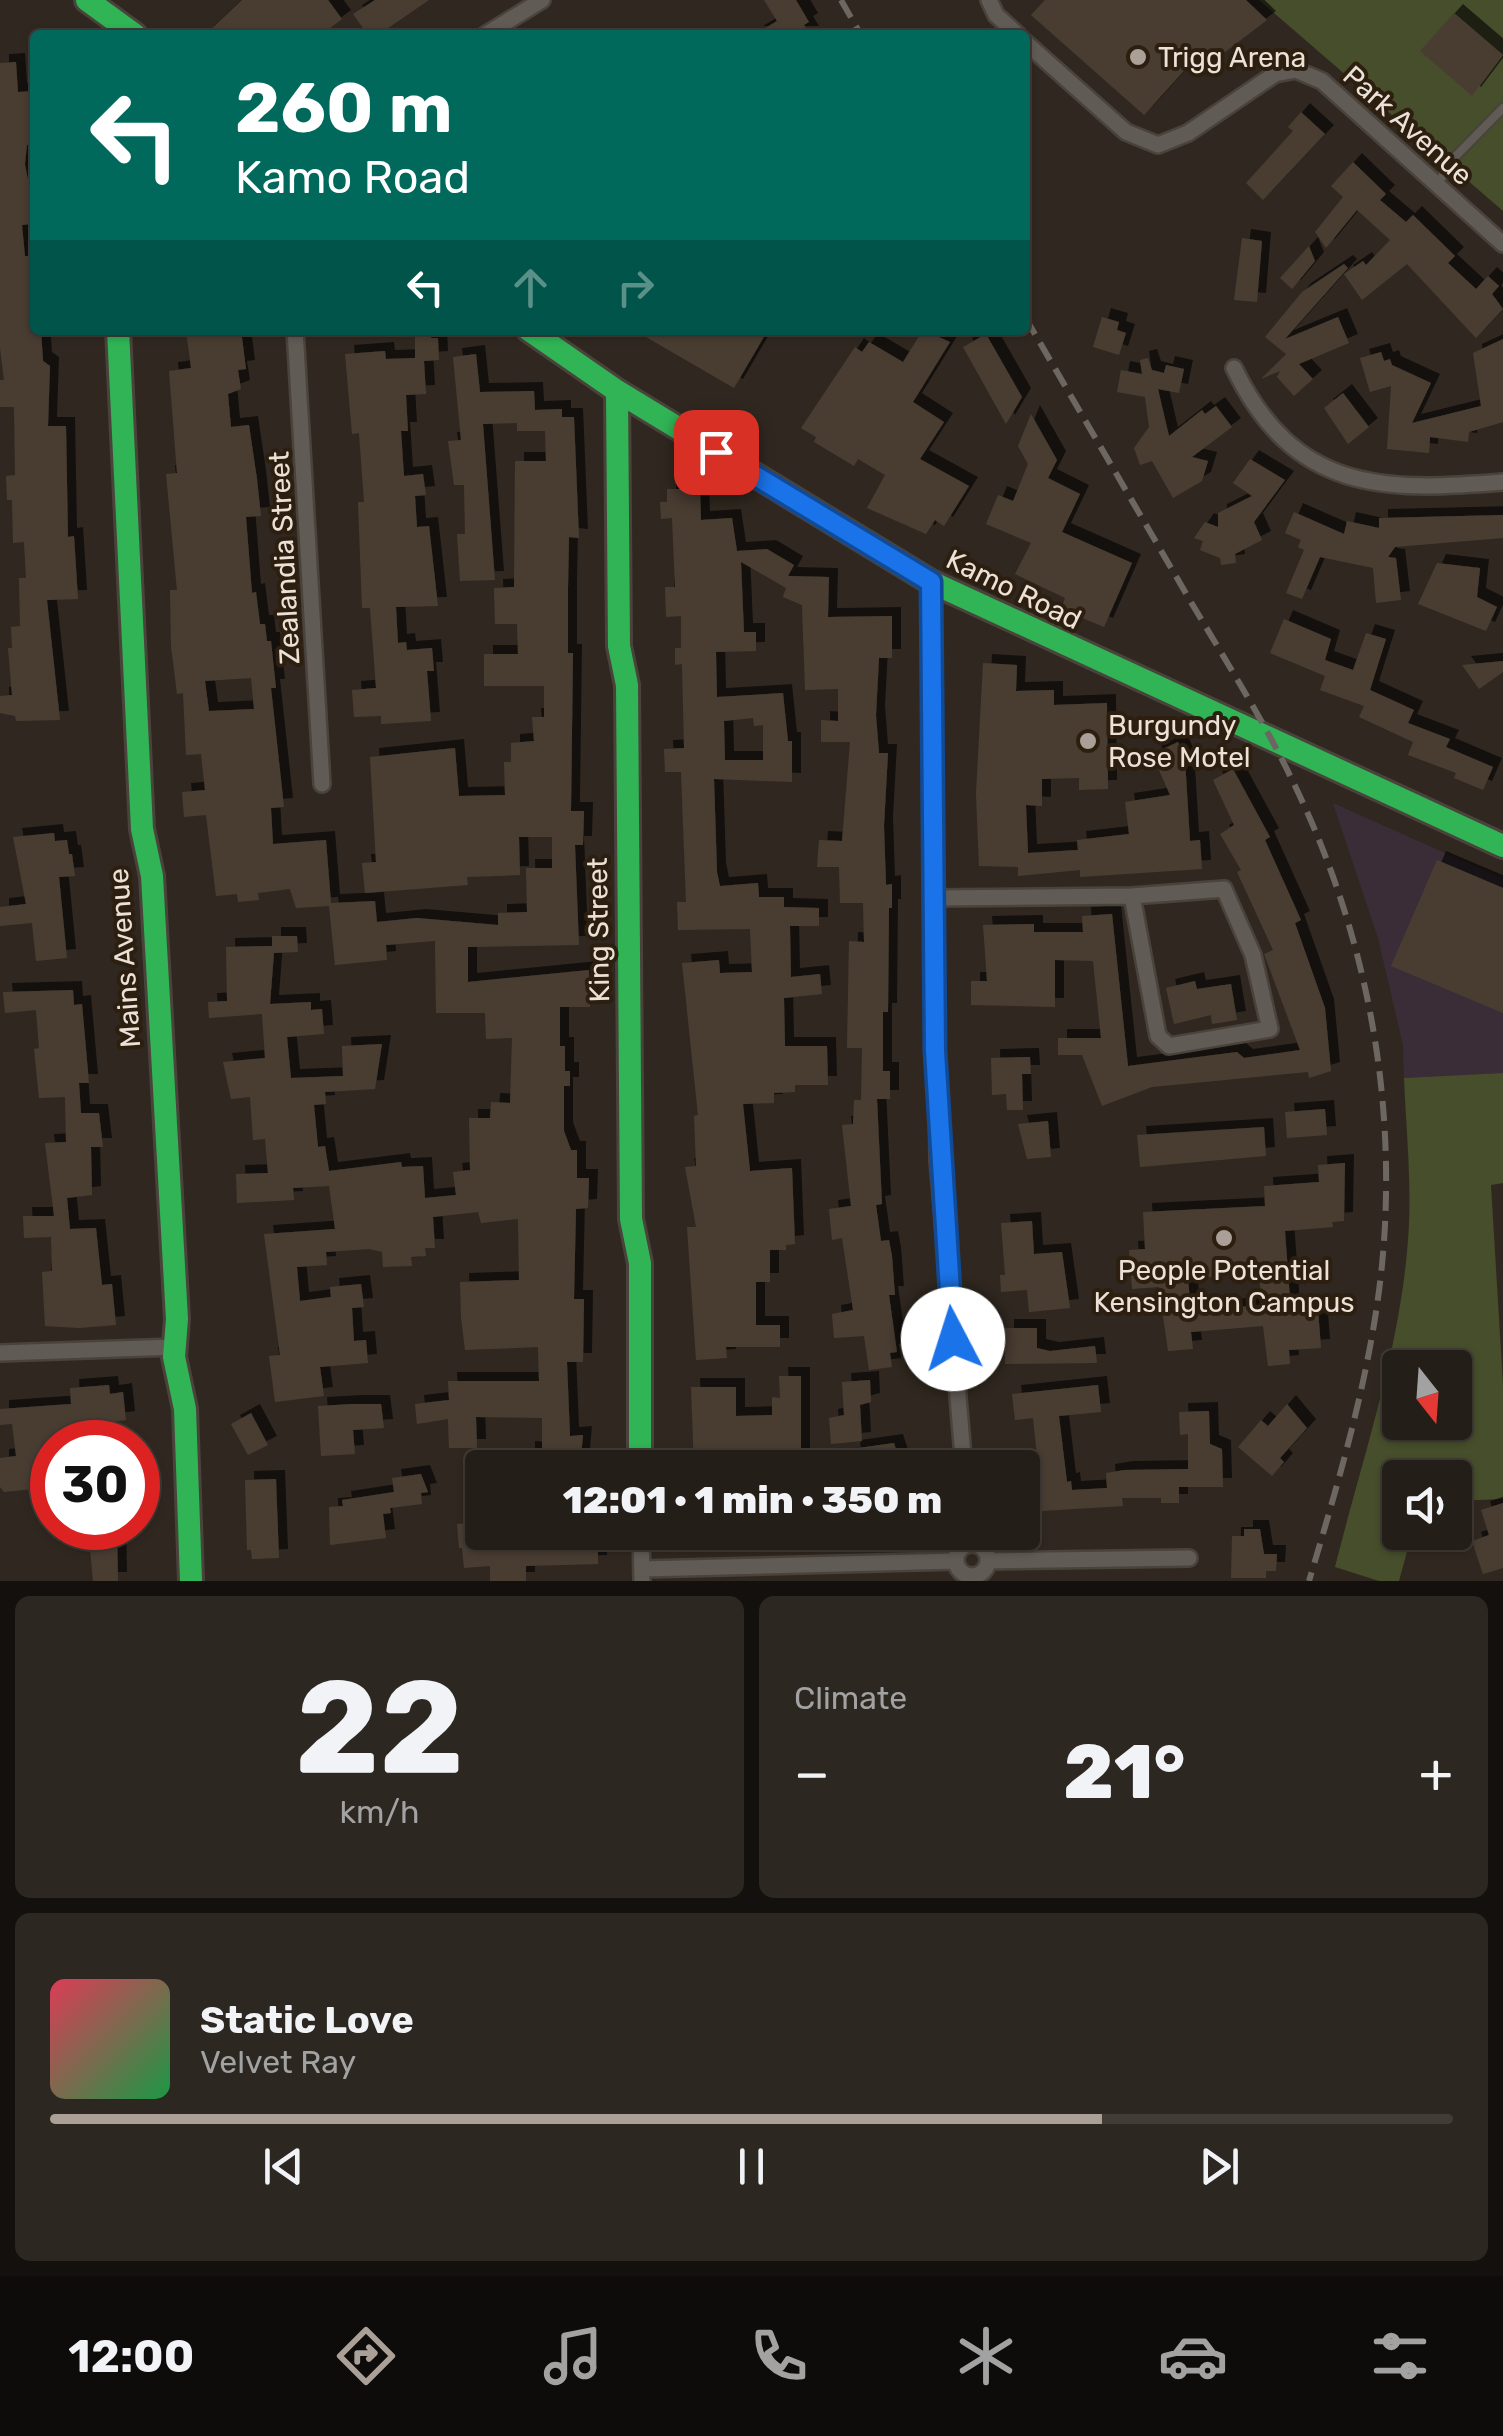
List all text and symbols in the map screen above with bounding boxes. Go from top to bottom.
place label: Trigg Arena [1158,41,1306,74]
marker: Trigg Arena [1127,46,1149,68]
street label: Park Avenue [1336,59,1479,192]
text: 260 m [235,67,453,150]
icon: left [70,70,200,200]
text: Kamo Road [235,151,470,204]
icon: left [398,260,453,315]
icon: ahead [503,260,558,315]
icon: right [608,260,663,315]
pin [674,410,759,495]
icon: arrive [689,425,744,480]
street label: Zealandia Street [262,450,307,665]
street label: Kamo Road [941,543,1087,636]
place label: Burgundy Rose Motel [1108,709,1251,774]
marker: Burgundy Rose Motel [1077,730,1099,752]
street label: King Street [581,857,616,1003]
street label: Mains Avenue [102,867,147,1049]
marker: People Potential Kensington Campus [1213,1227,1235,1249]
place label: People Potential Kensington Campus [1093,1254,1355,1319]
position arrow [901,1287,1005,1391]
north arrow [1382,1350,1472,1440]
map controls [1382,1350,1472,1550]
speed limit sign: 30 [30,1420,160,1550]
button: sound [1382,1460,1472,1550]
text: 12:01 · 1 min · 350 m [563,1477,942,1523]
text: 22 [295,1650,464,1805]
text: Climate [794,1679,907,1717]
text: 21° [1063,1728,1185,1817]
text: − [794,1741,830,1806]
text: + [1419,1741,1453,1806]
text: km/h [340,1793,419,1831]
text: Static Love [200,1997,414,2043]
text: Velvet Ray [200,2043,356,2081]
icon: previous [256,2139,311,2194]
icon: pause [724,2139,779,2194]
icon: next [1192,2139,1247,2194]
icon: directions [331,2321,401,2391]
icon: music [538,2321,608,2391]
icon: phone [744,2321,814,2391]
icon: climate [951,2321,1021,2391]
icon: car [1158,2321,1228,2391]
icon: filters [1365,2321,1435,2391]
text: 12:00 [68,2330,194,2383]

